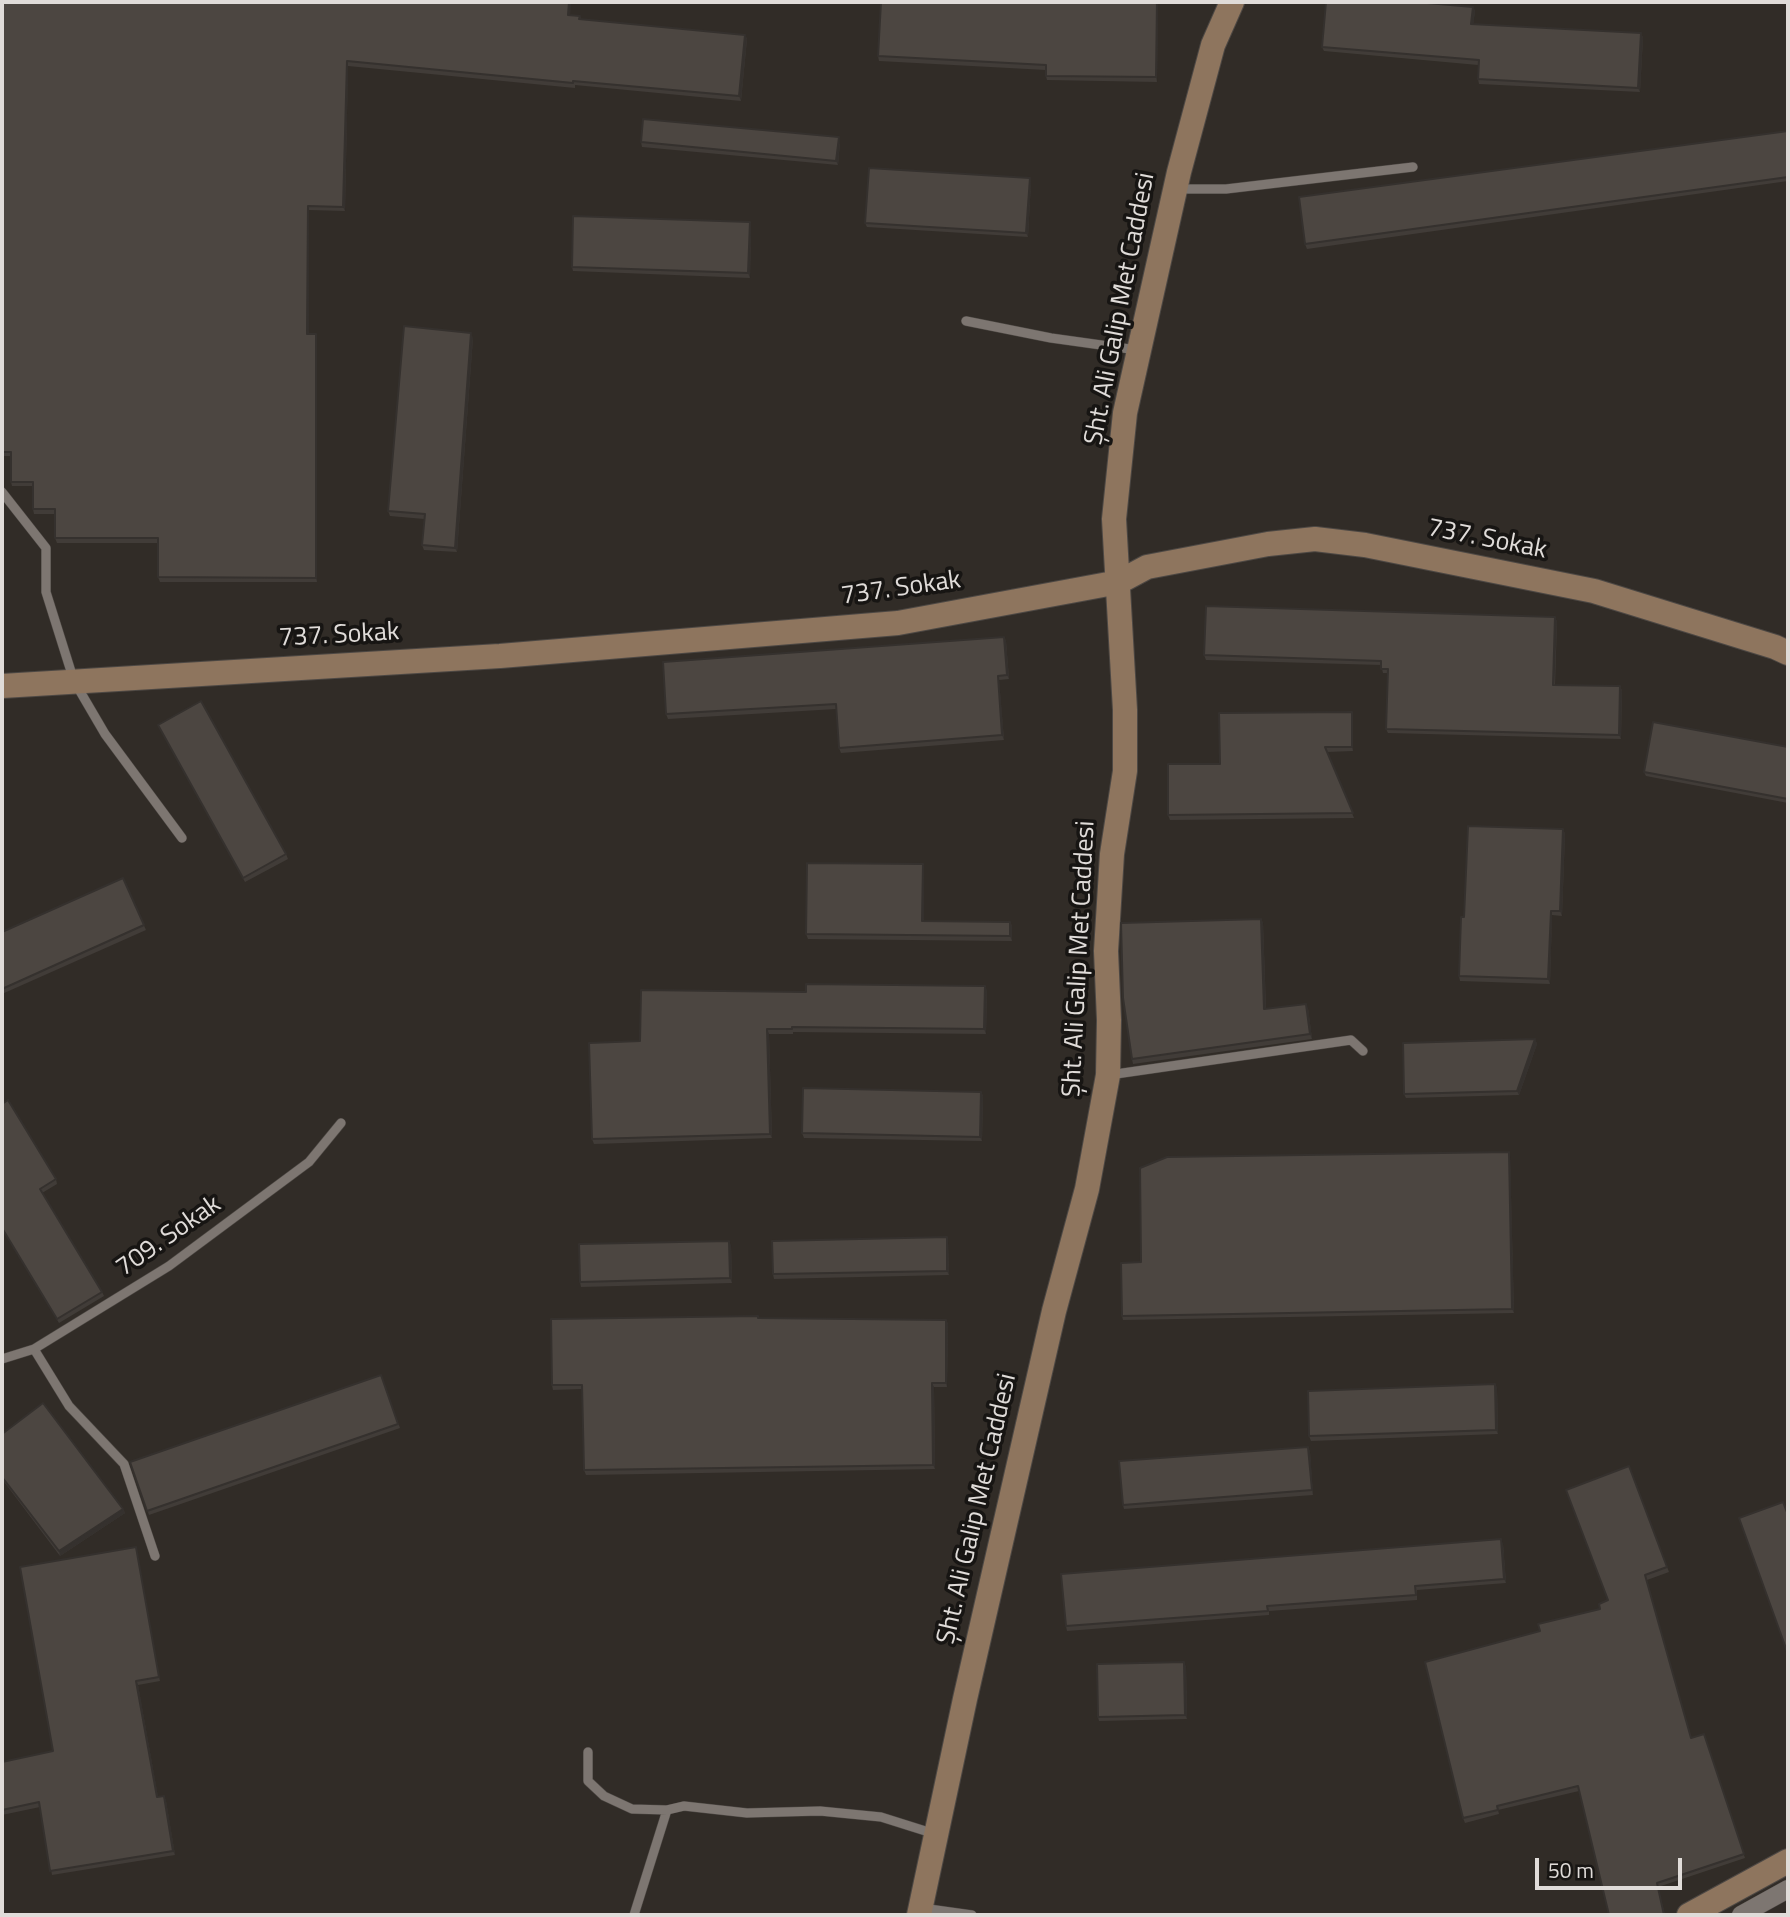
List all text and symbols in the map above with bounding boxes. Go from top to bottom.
street label: Şht. Ali Galip Met Caddesi [1079,170,1163,448]
street label: 737. Sokak [1425,513,1549,567]
street label: 737. Sokak [839,565,963,613]
street label: 737. Sokak [278,617,400,655]
street label: Şht. Ali Galip Met Caddesi [1057,820,1103,1098]
street label: 709. Sokak [111,1190,227,1284]
street label: Şht. Ali Galip Met Caddesi [932,1371,1024,1647]
scale bar [1538,1843,1685,1887]
text: 50 m [1548,1854,1594,1886]

